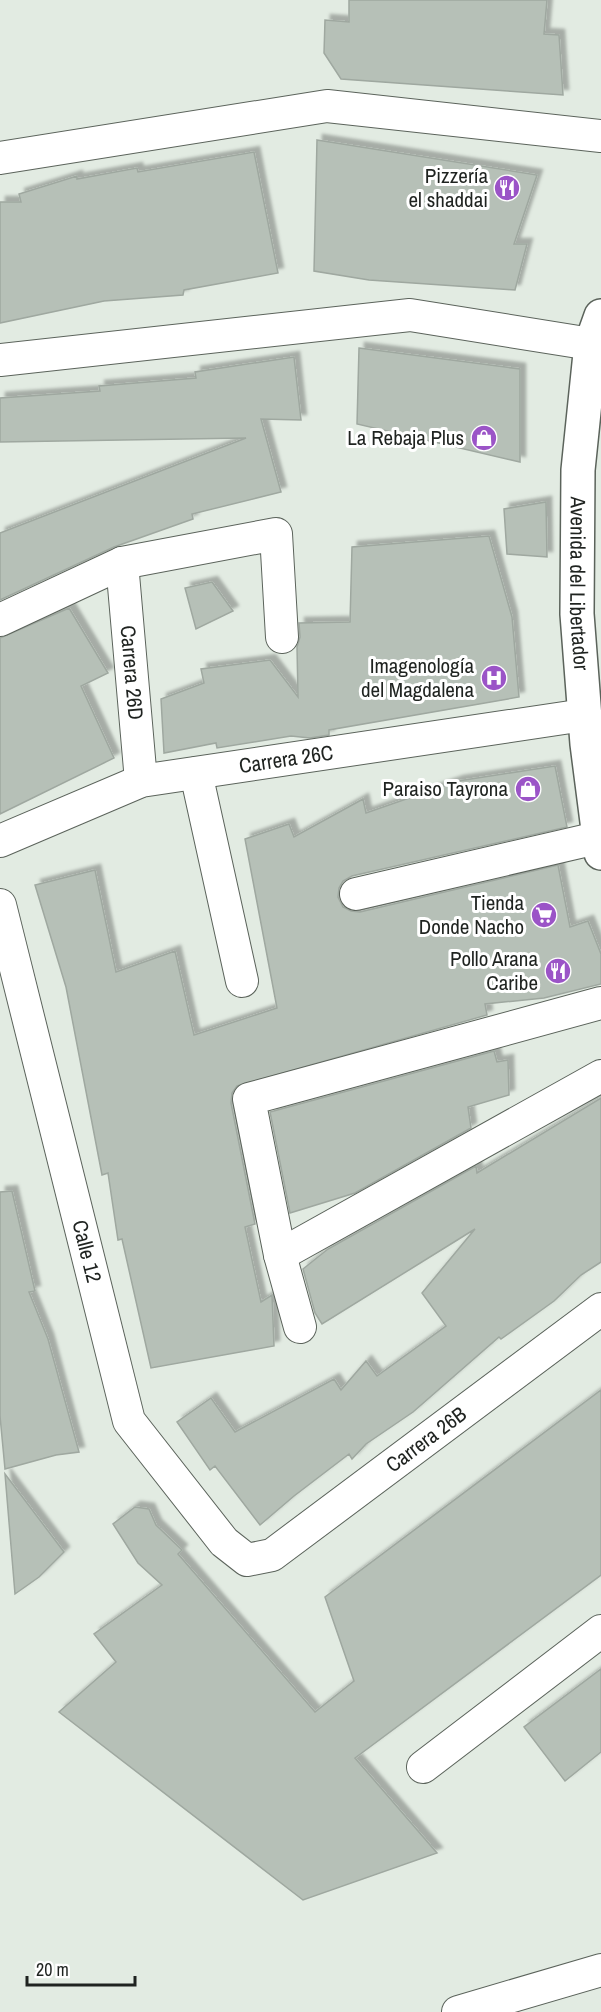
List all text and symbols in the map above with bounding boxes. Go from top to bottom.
place label: Pizzería el shaddai [409,161,488,214]
restaurant icon: Pizzería el shaddai [492,173,522,203]
place label: La Rebaja Plus [347,423,464,452]
shop icon: La Rebaja Plus [469,423,499,453]
street label: Avenida del Libertador [563,495,596,672]
street label: Carrera 26D [113,624,151,721]
place label: Imagenología del Magdalena [361,651,474,704]
hospital icon: Imagenología del Magdalena [479,663,509,693]
street label: Carrera 26C [237,738,335,780]
place label: Paraiso Tayrona [383,774,508,803]
shop icon: Paraiso Tayrona [513,774,543,804]
place label: Tienda Donde Nacho [419,888,524,941]
supermarket icon: Tienda Donde Nacho [529,900,559,930]
place label: Pollo Arana Caribe [450,944,538,997]
restaurant icon: Pollo Arana Caribe [543,956,573,986]
street label: Calle 12 [65,1217,109,1285]
street label: Carrera 26B [380,1400,472,1479]
scale bar [27,1949,135,1987]
text: 20 m [36,1957,69,1982]

